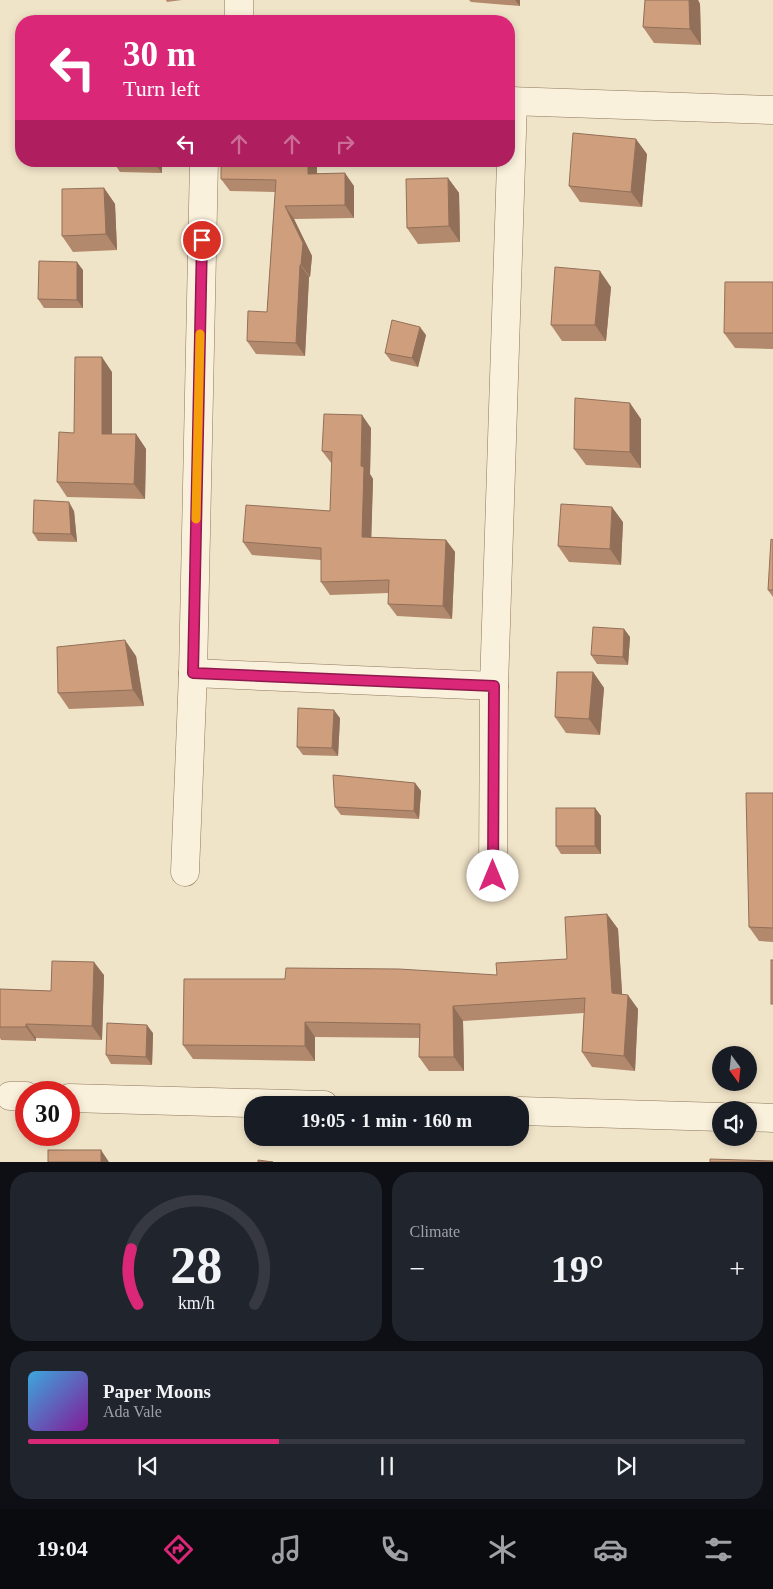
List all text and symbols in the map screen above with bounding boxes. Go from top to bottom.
icon: left [40,35,105,100]
text: 30 m [123,35,196,74]
text: Turn left [123,76,200,101]
icon: left [172,130,200,158]
icon: ahead [225,130,253,158]
icon: ahead [278,130,306,158]
icon: right [331,130,359,158]
pin [181,219,223,261]
icon: arrive [188,226,216,254]
position arrow [466,849,518,901]
north arrow [712,1046,758,1091]
map controls [712,1046,757,1146]
speed limit sign: 30 [15,1081,80,1146]
button: sound [712,1101,757,1146]
text: 19:05 · 1 min · 160 m [301,1110,472,1131]
text: Climate [410,1223,460,1240]
text: 28 [170,1237,222,1294]
text: 19° [551,1248,604,1290]
text: − [410,1253,425,1284]
text: + [729,1253,745,1284]
text: km/h [177,1293,214,1313]
text: Paper Moons [103,1381,211,1402]
text: Ada Vale [103,1403,162,1420]
icon: previous [134,1452,162,1480]
icon: pause [373,1452,401,1480]
icon: next [612,1452,640,1480]
icon: directions [161,1532,196,1567]
icon: music [269,1532,304,1567]
icon: phone [377,1532,412,1567]
icon: climate [485,1532,520,1567]
icon: car [593,1532,628,1567]
icon: filters [701,1532,736,1567]
text: 19:04 [37,1536,88,1561]

